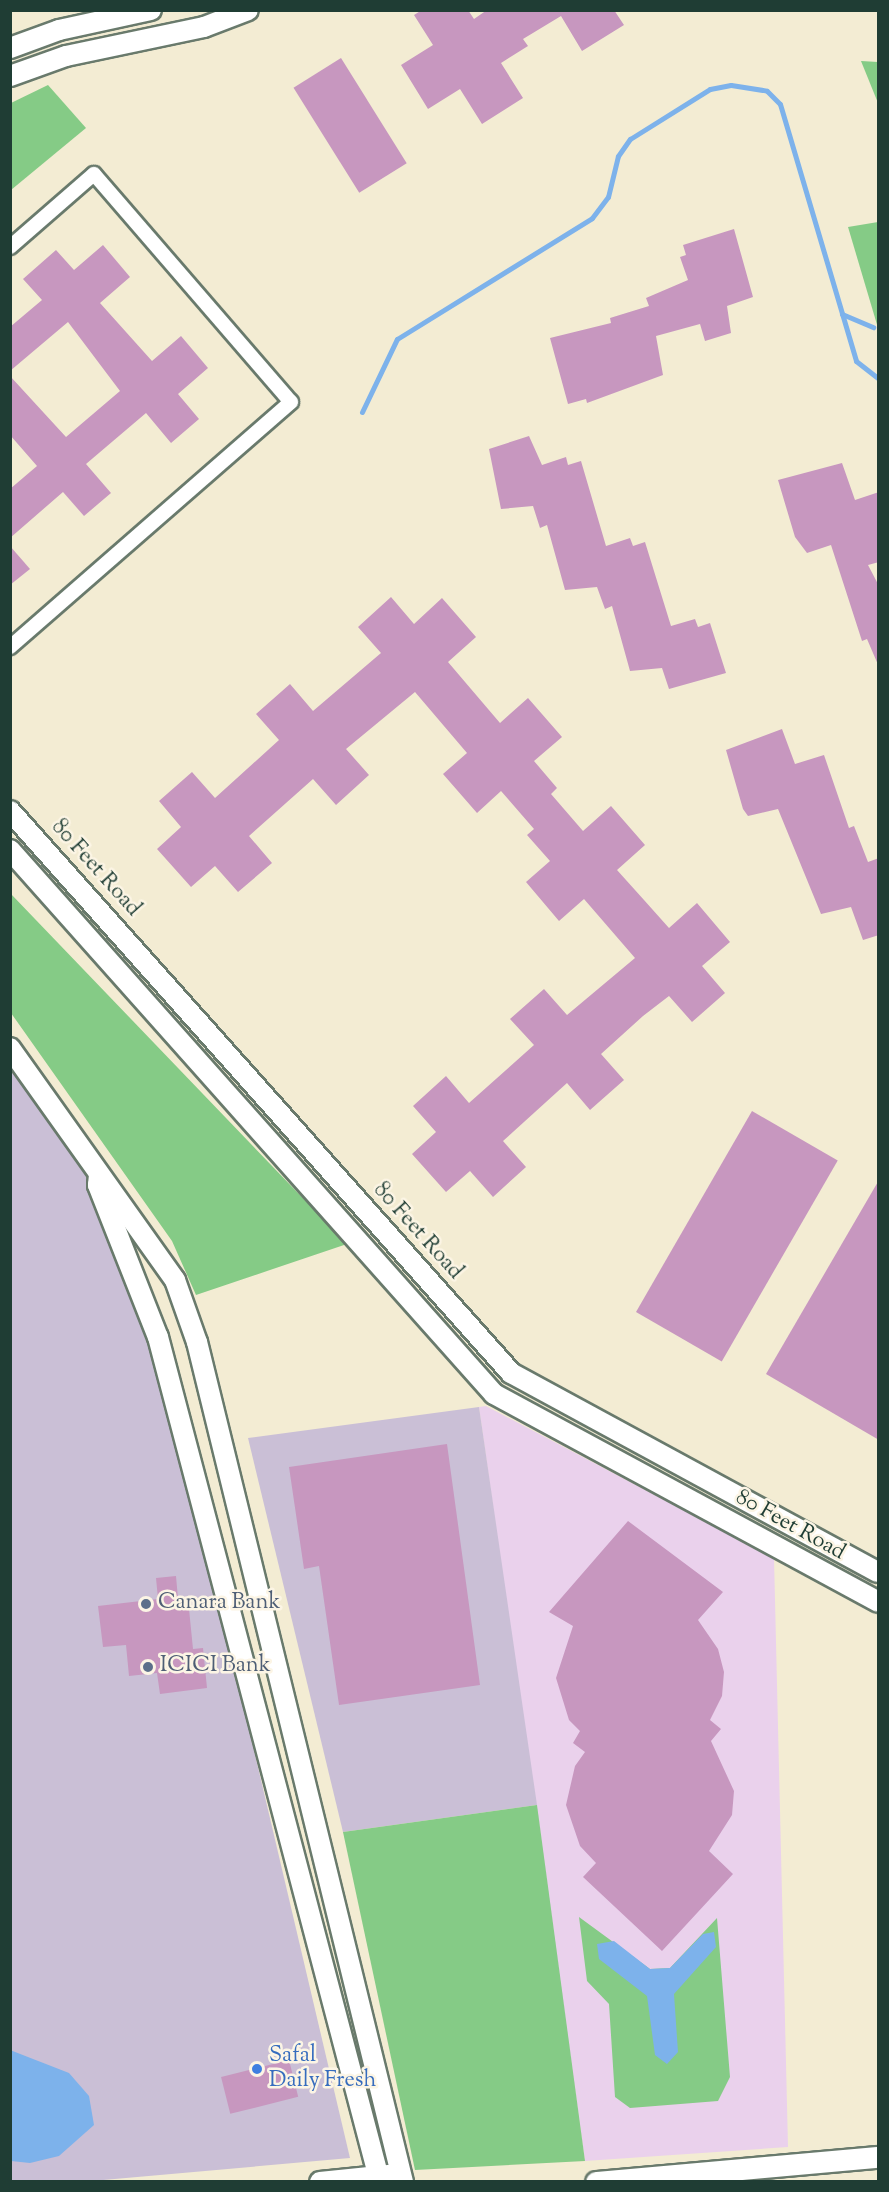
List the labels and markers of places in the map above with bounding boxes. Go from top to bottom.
place label: Canara Bank [158,1591,280,1617]
marker: Canara Bank [139,1597,153,1611]
place label: ICICI Bank [160,1654,271,1680]
marker: ICICI Bank [141,1660,155,1674]
place label: Safal Daily Fresh [269,2043,376,2094]
marker: Safal Daily Fresh [250,2062,264,2076]

